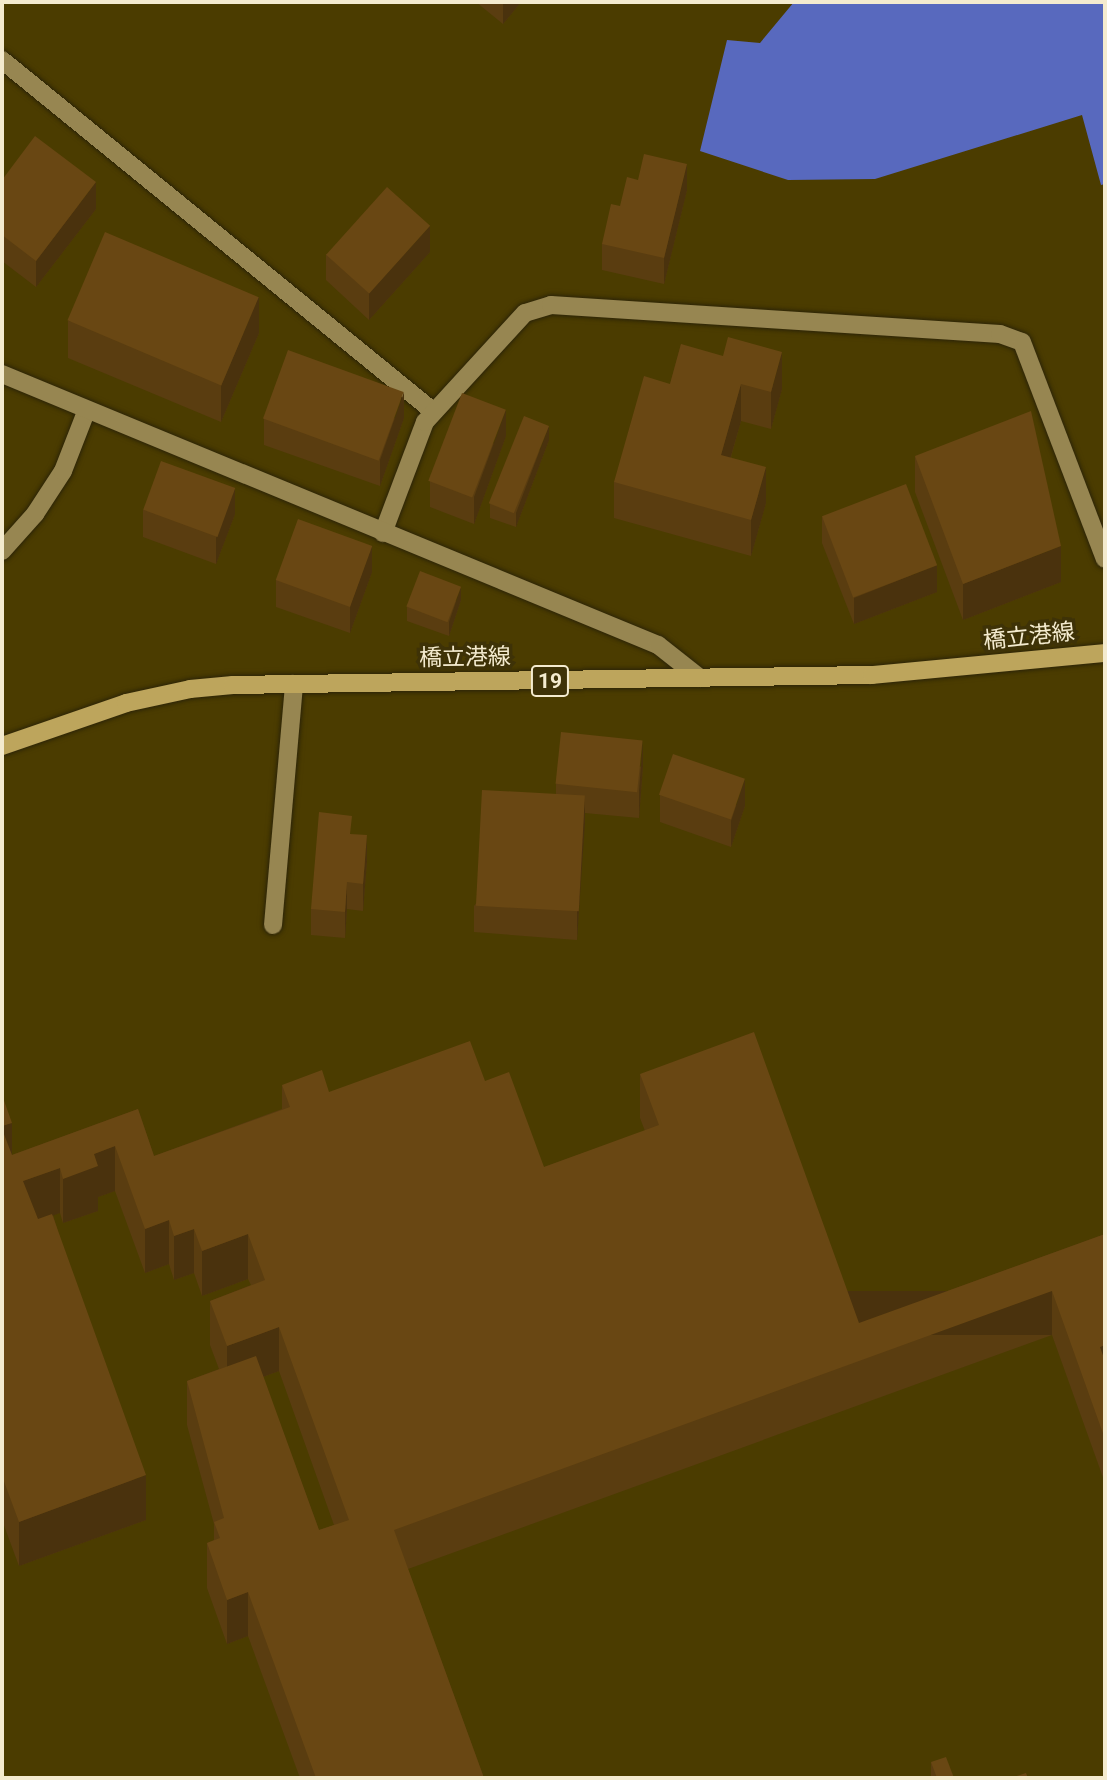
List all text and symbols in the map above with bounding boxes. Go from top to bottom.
street label: 橋立港線 [982,618,1076,656]
street label: 橋立港線 [419,643,511,673]
road number: 19 [531,664,569,698]

